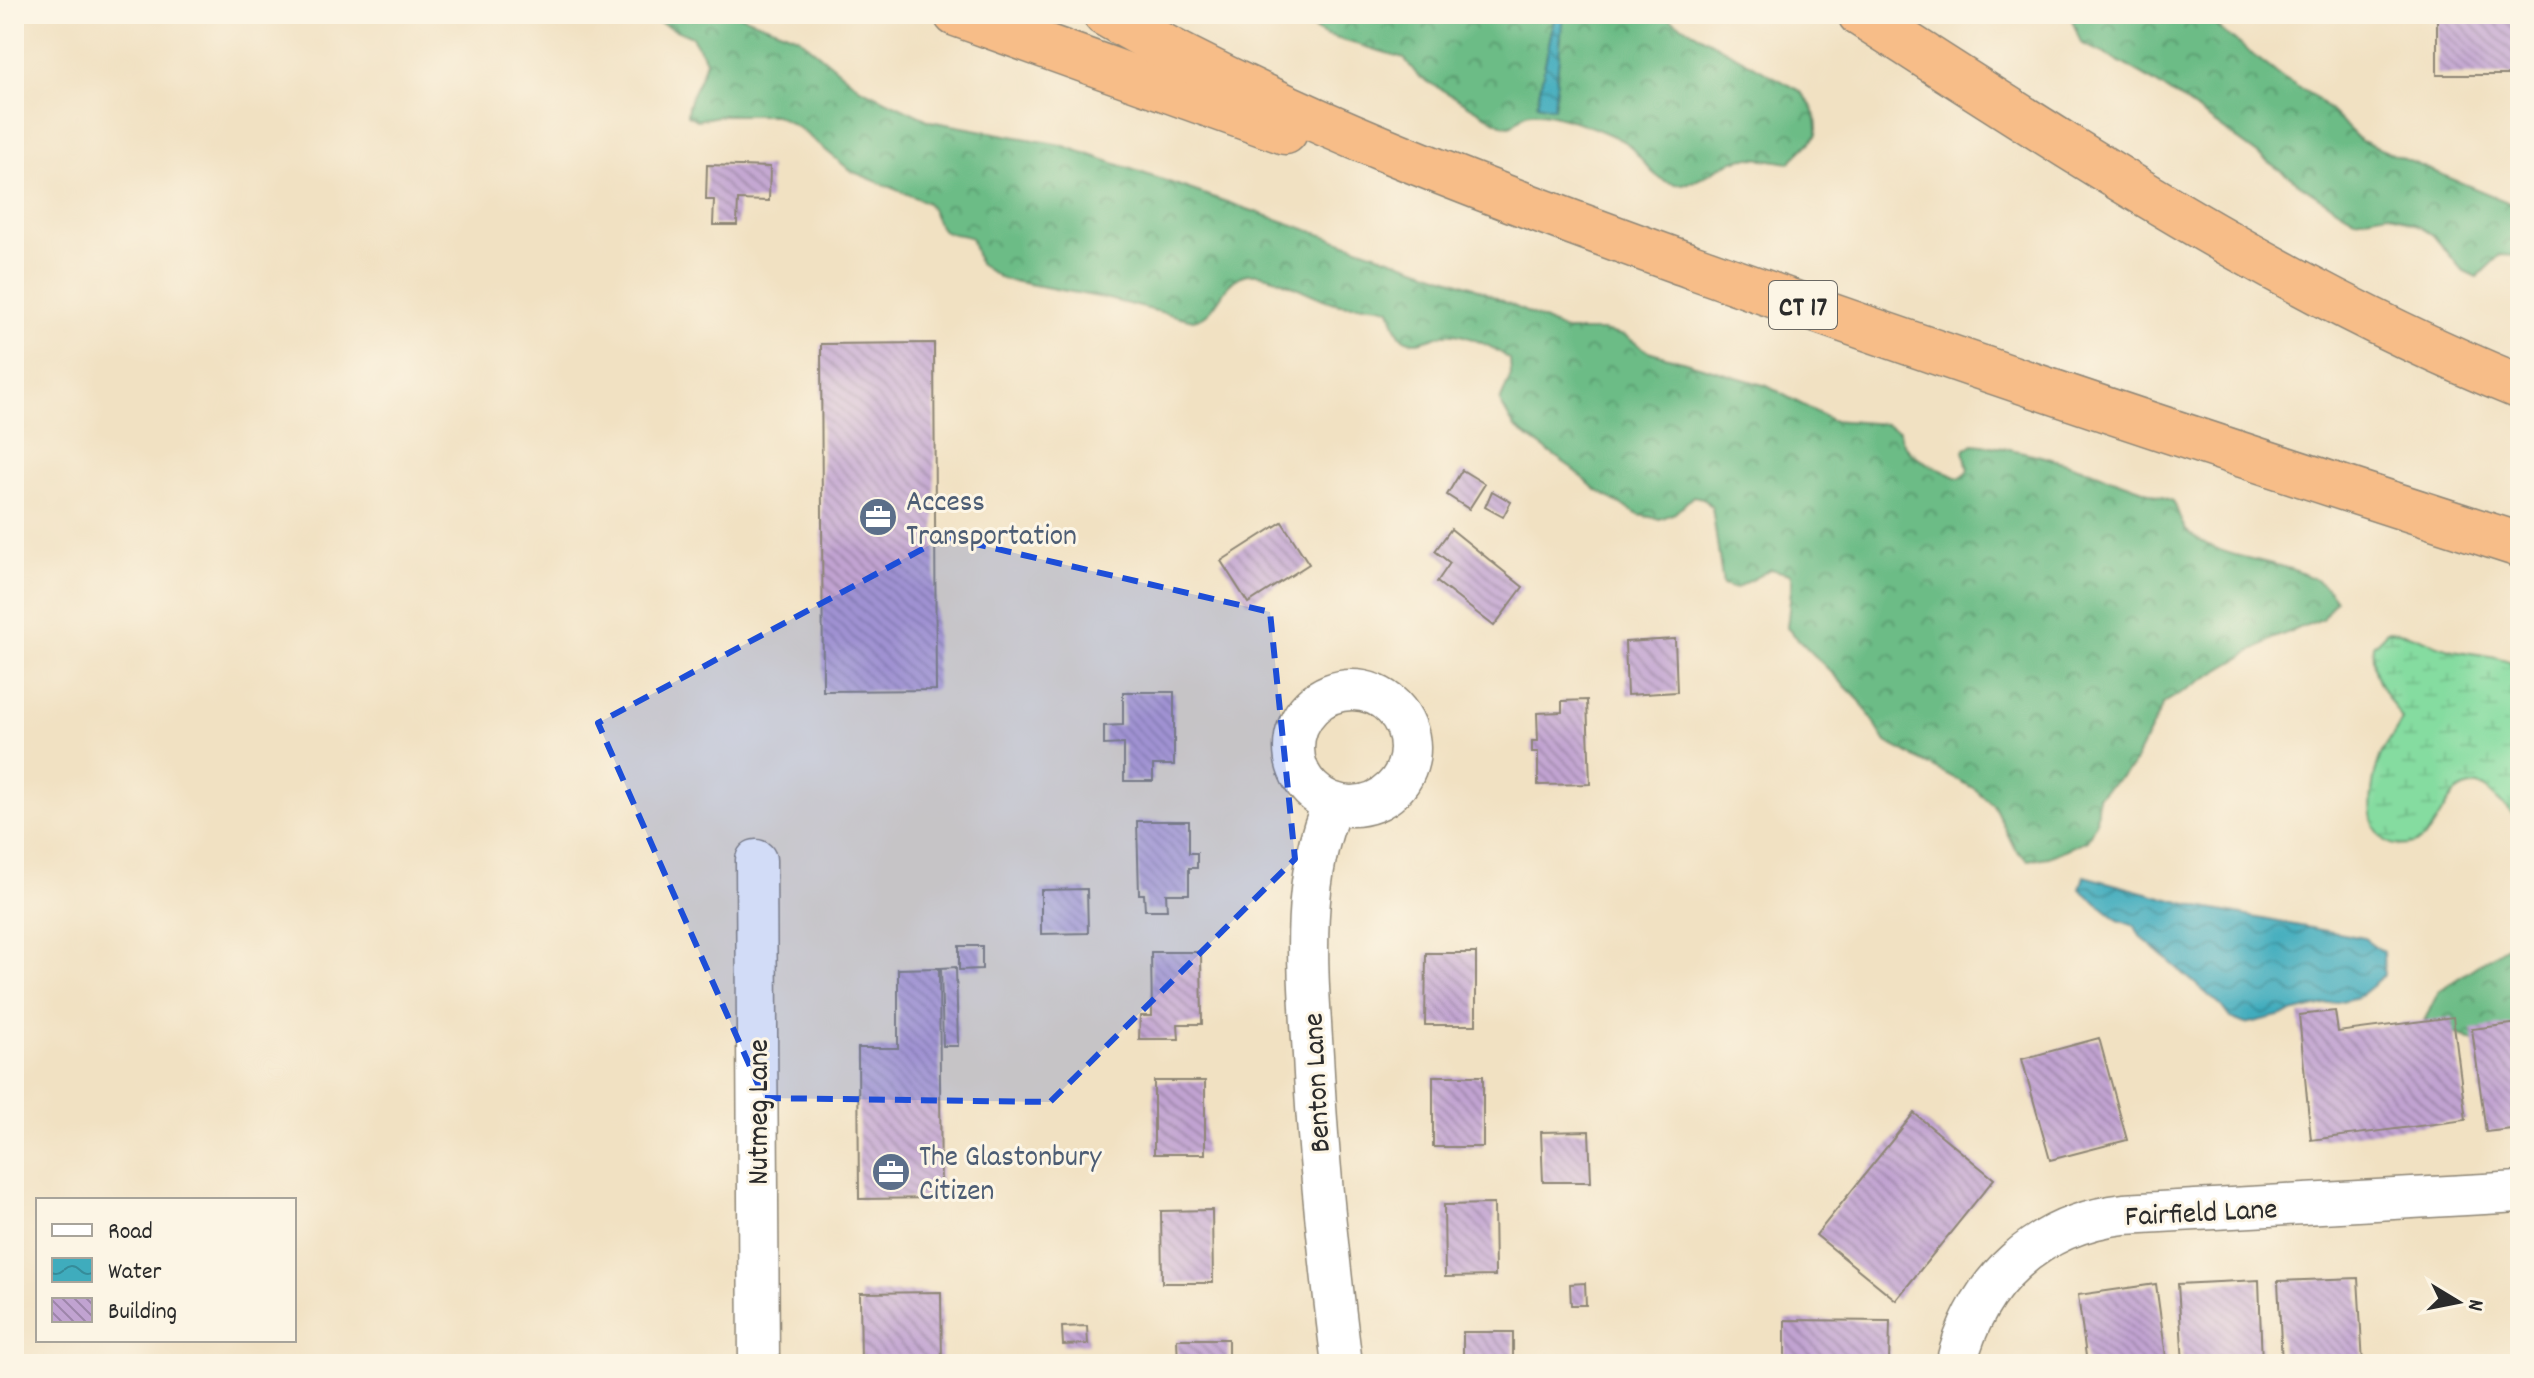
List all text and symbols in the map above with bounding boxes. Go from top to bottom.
road number: CT 17 [1769,281,1837,329]
place label: Access Transportation [906,483,1077,560]
office icon: Access Transportation [857,496,899,538]
street label: Benton Lane [1294,1012,1345,1154]
street label: Nutmeg Lane [740,1039,783,1185]
place label: The Glastonbury Citizen [919,1138,1102,1215]
office icon: The Glastonbury Citizen [870,1151,912,1193]
street label: Fairfield Lane [2124,1190,2279,1241]
legend [36,1198,296,1342]
text: Road [108,1216,153,1250]
text: Water [108,1256,161,1290]
north arrow [2418,1262,2498,1342]
text: Building [108,1296,177,1330]
text: N [2458,1297,2490,1313]

